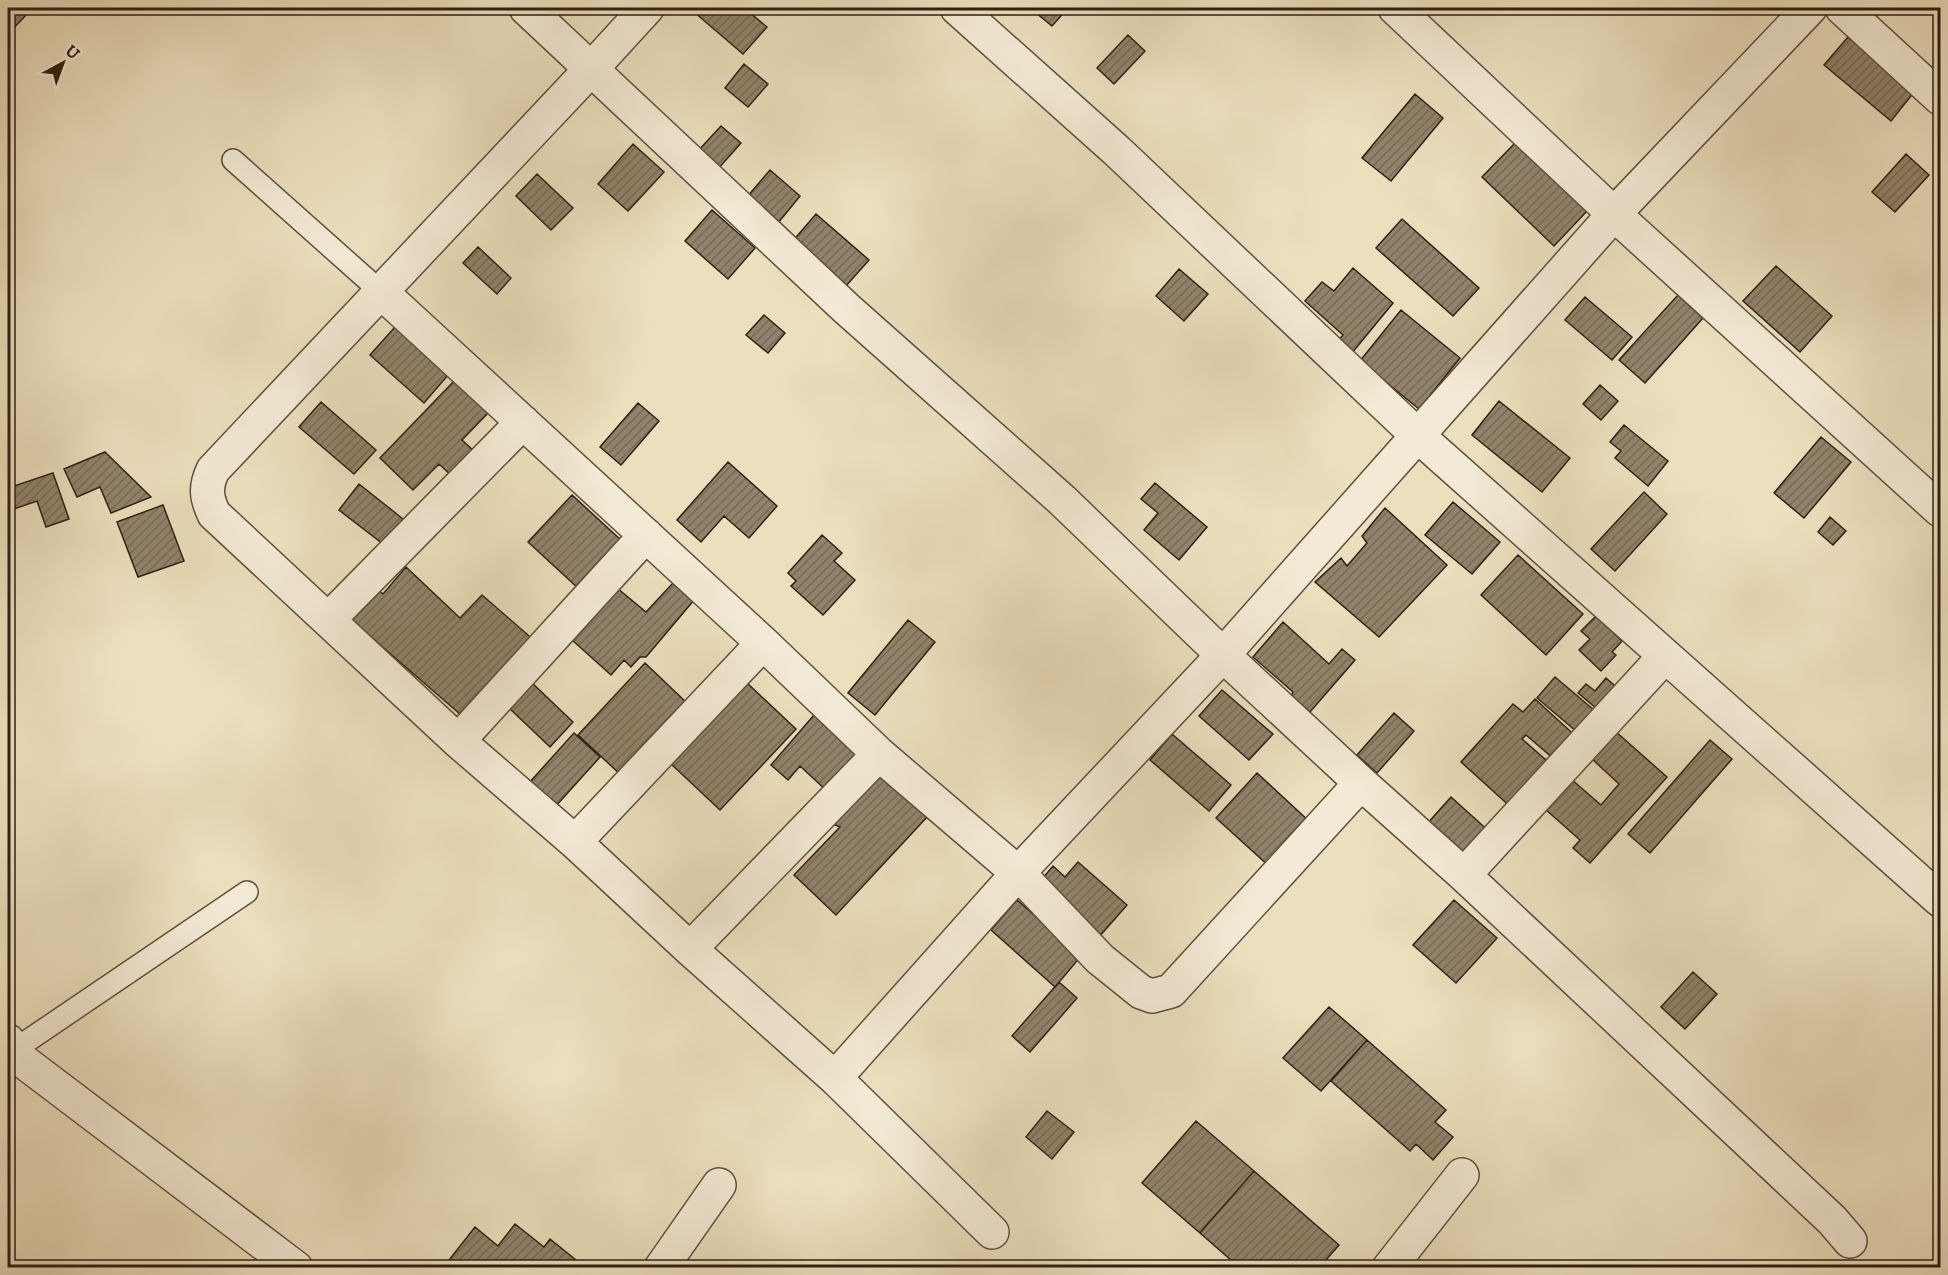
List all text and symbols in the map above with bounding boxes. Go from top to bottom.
north arrow [33,33,93,93]
text: U [61,41,84,64]

